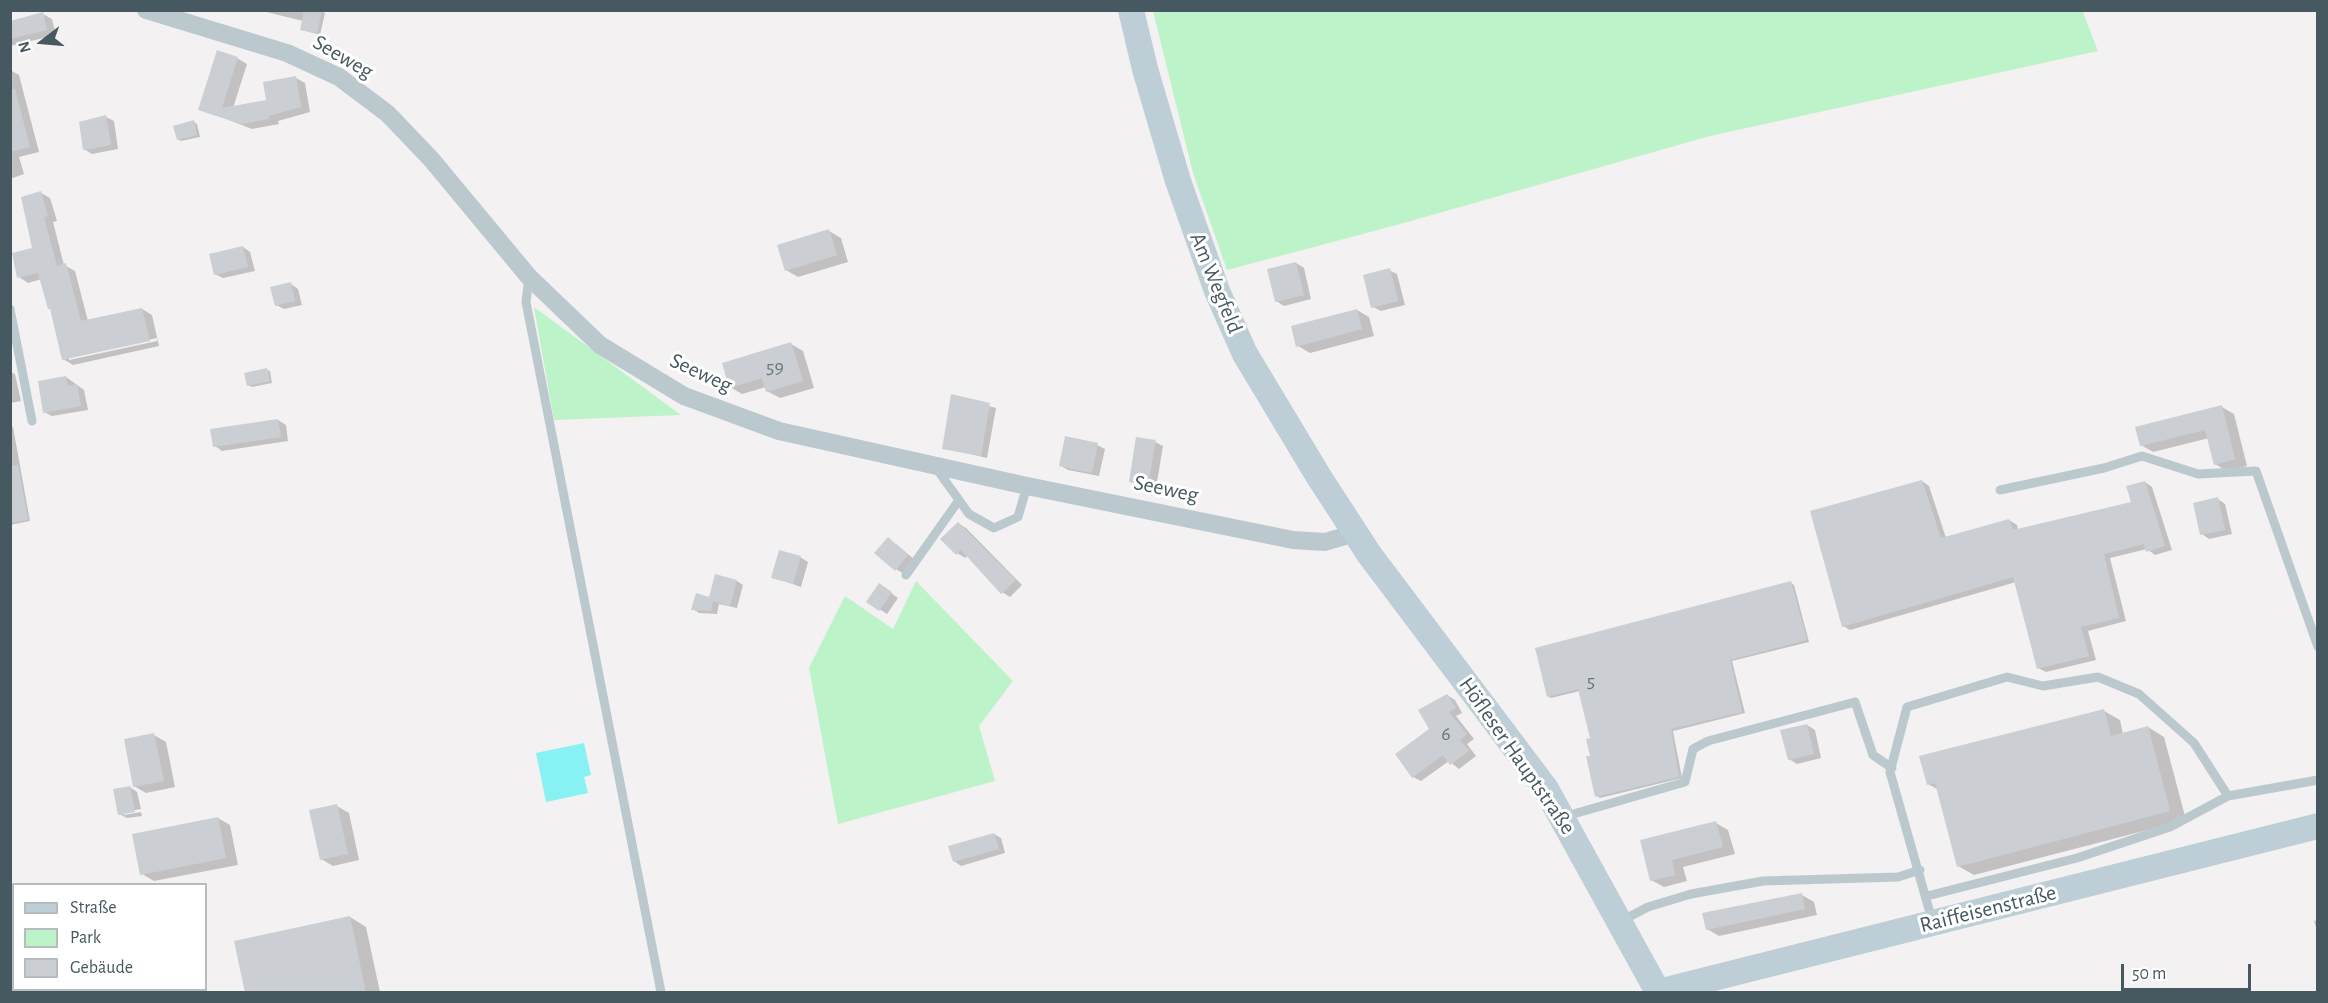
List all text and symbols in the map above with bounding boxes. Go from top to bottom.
north arrow [12,12,72,72]
street label: Seeweg [308,29,378,85]
text: N [15,39,34,55]
street label: Am Wegfeld [1184,229,1248,337]
street label: Seeweg [666,347,736,399]
house number: 59 [766,355,784,379]
street label: Seeweg [1131,469,1201,509]
house number: 5 [1587,669,1595,693]
street label: Höfleser Hauptstraße [1453,672,1581,840]
house number: 6 [1441,722,1451,746]
street label: Raiffeisenstraße [1917,879,2059,939]
legend [12,883,207,991]
text: Straße [70,899,116,917]
text: Park [70,929,101,947]
scale bar [2124,952,2254,990]
text: Gebäude [70,959,133,977]
text: 50 m [2132,965,2166,983]

